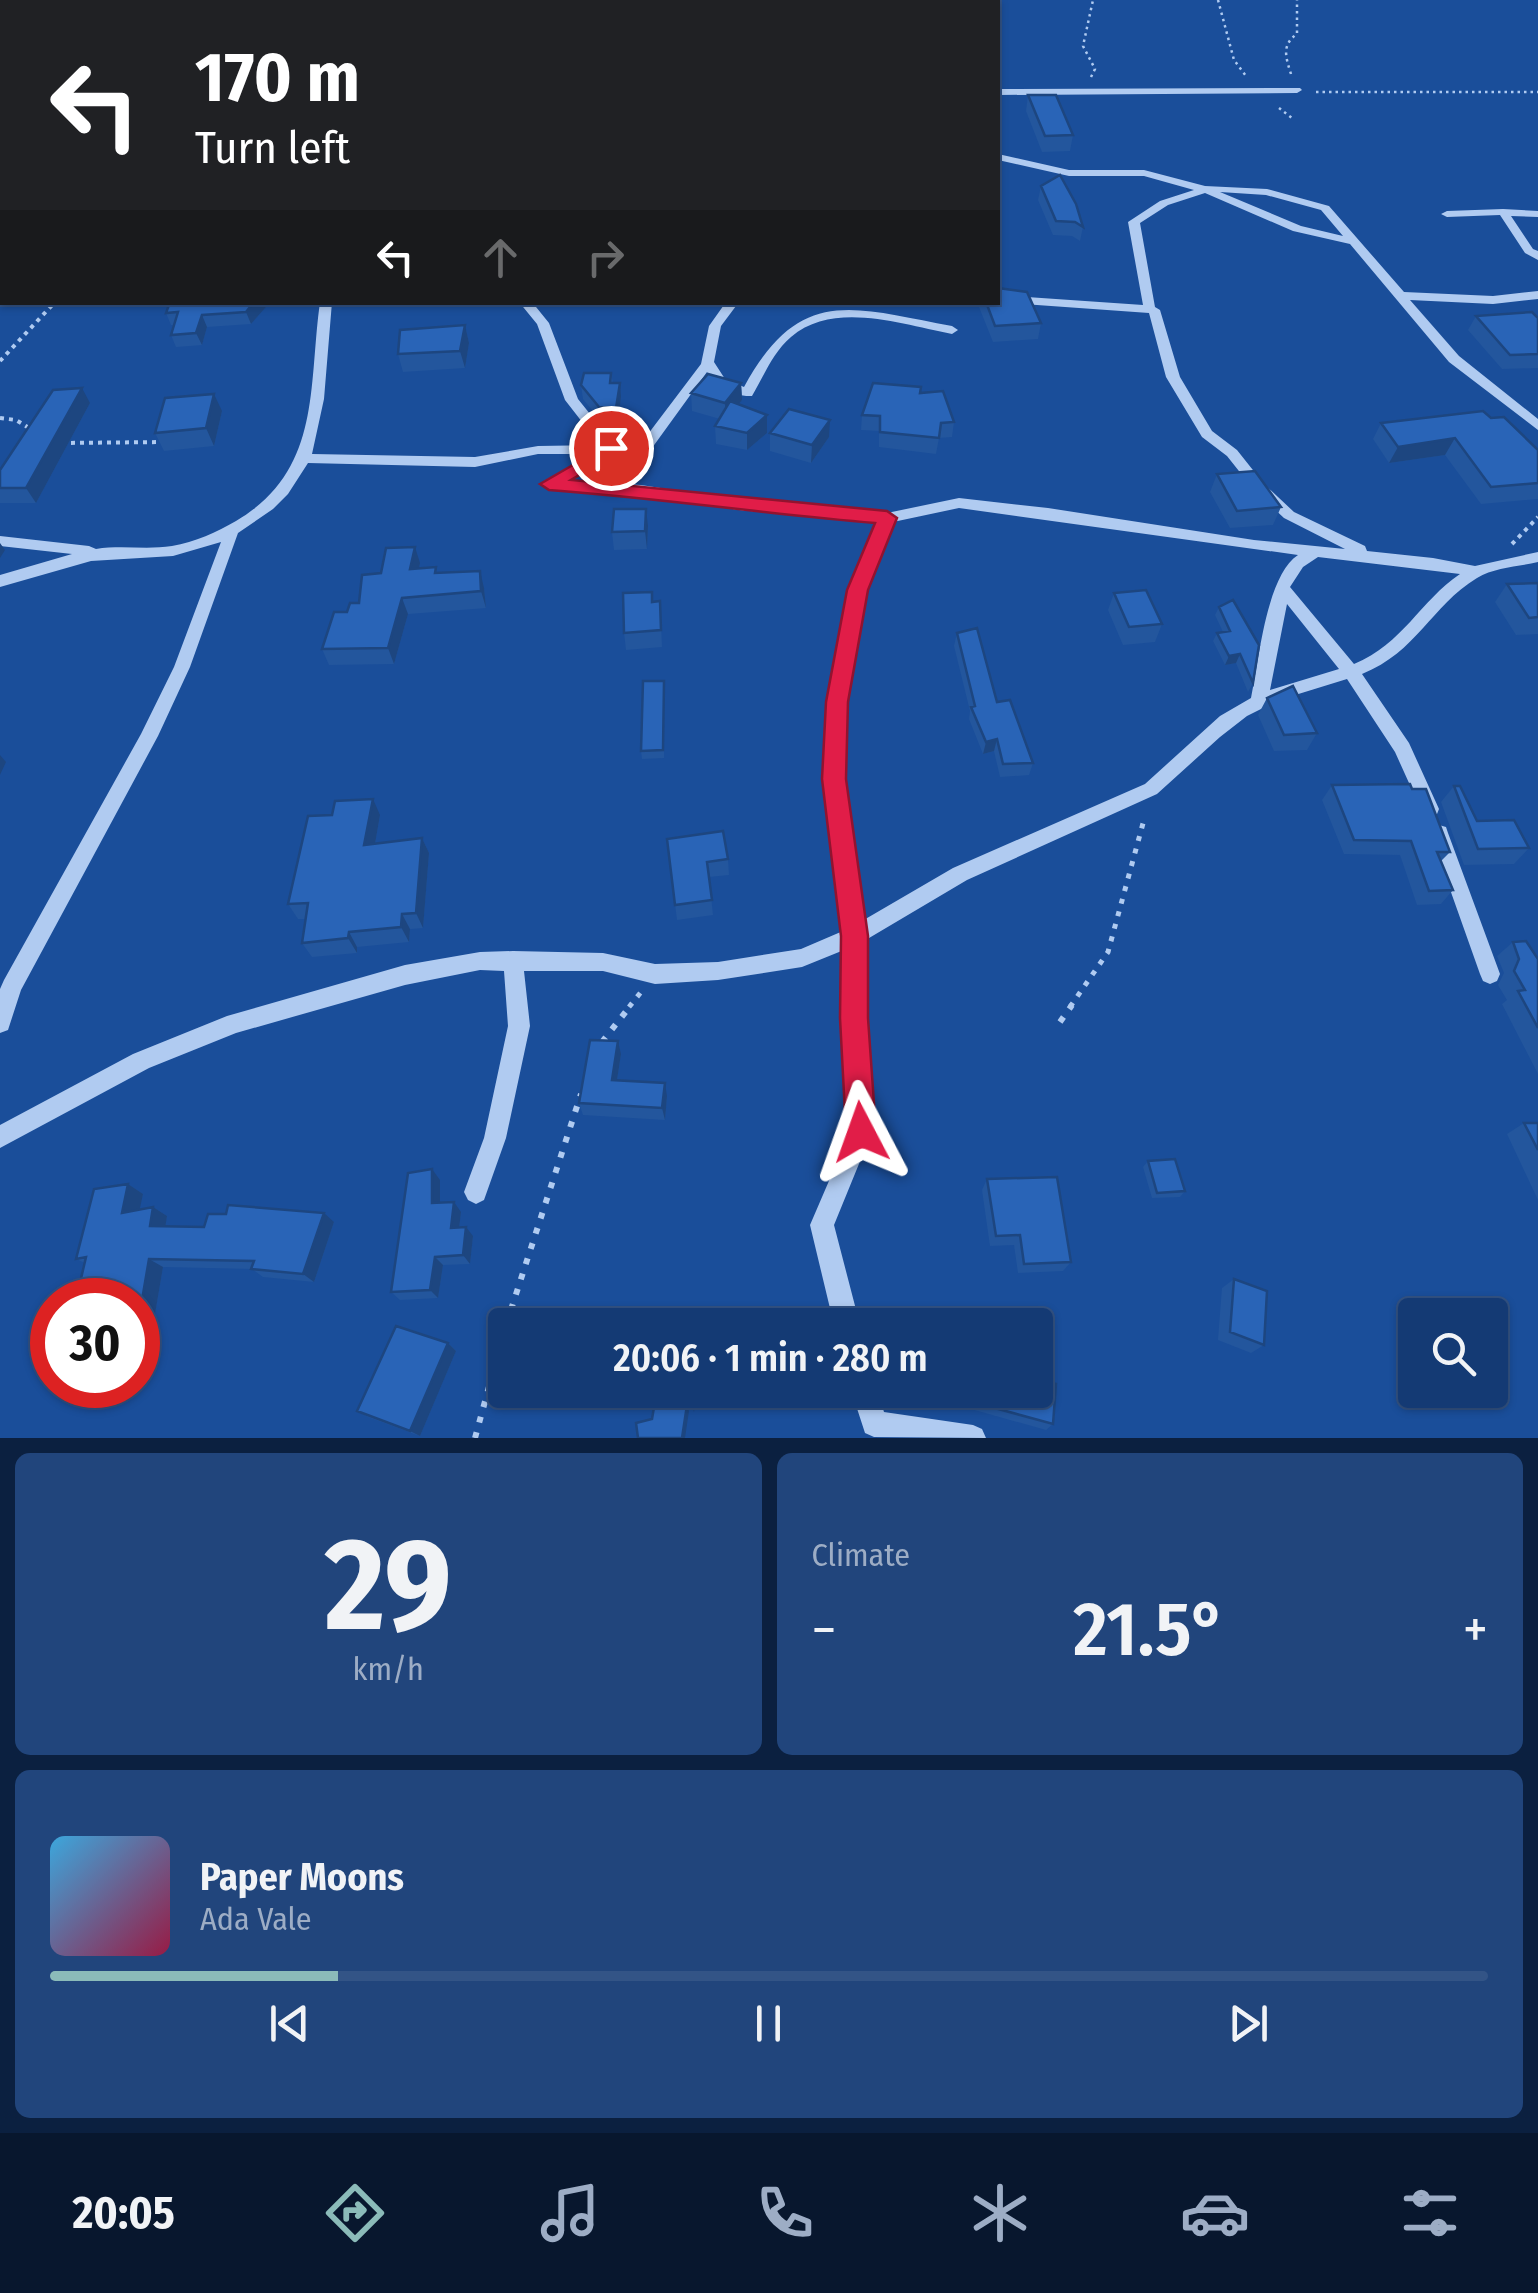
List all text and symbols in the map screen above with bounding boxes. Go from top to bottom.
text: 170 m [195,36,360,120]
icon: left [30,40,160,170]
text: Turn left [195,121,350,175]
icon: left [368,230,423,285]
icon: ahead [473,230,528,285]
icon: right [578,230,633,285]
pin [569,406,654,491]
icon: arrive [584,421,639,476]
position arrow [809,1080,913,1184]
speed limit sign: 30 [30,1278,160,1408]
map controls [1398,1298,1508,1408]
button: search [1398,1298,1508,1408]
text: 20:06 · 1 min · 280 m [613,1335,928,1381]
text: 29 [325,1507,452,1663]
text: Climate [812,1536,910,1574]
text: 21.5° [1073,1585,1226,1675]
text: − [812,1597,836,1663]
text: + [1463,1597,1488,1663]
text: km/h [353,1650,424,1688]
text: Paper Moons [200,1854,404,1900]
text: Ada Vale [200,1900,312,1938]
icon: previous [262,1996,317,2051]
icon: pause [741,1996,796,2051]
icon: next [1221,1996,1276,2051]
icon: directions [320,2178,390,2248]
icon: music [535,2178,605,2248]
icon: phone [750,2178,820,2248]
icon: climate [965,2178,1035,2248]
icon: car [1180,2178,1250,2248]
icon: filters [1395,2178,1465,2248]
text: 20:05 [73,2186,175,2240]

